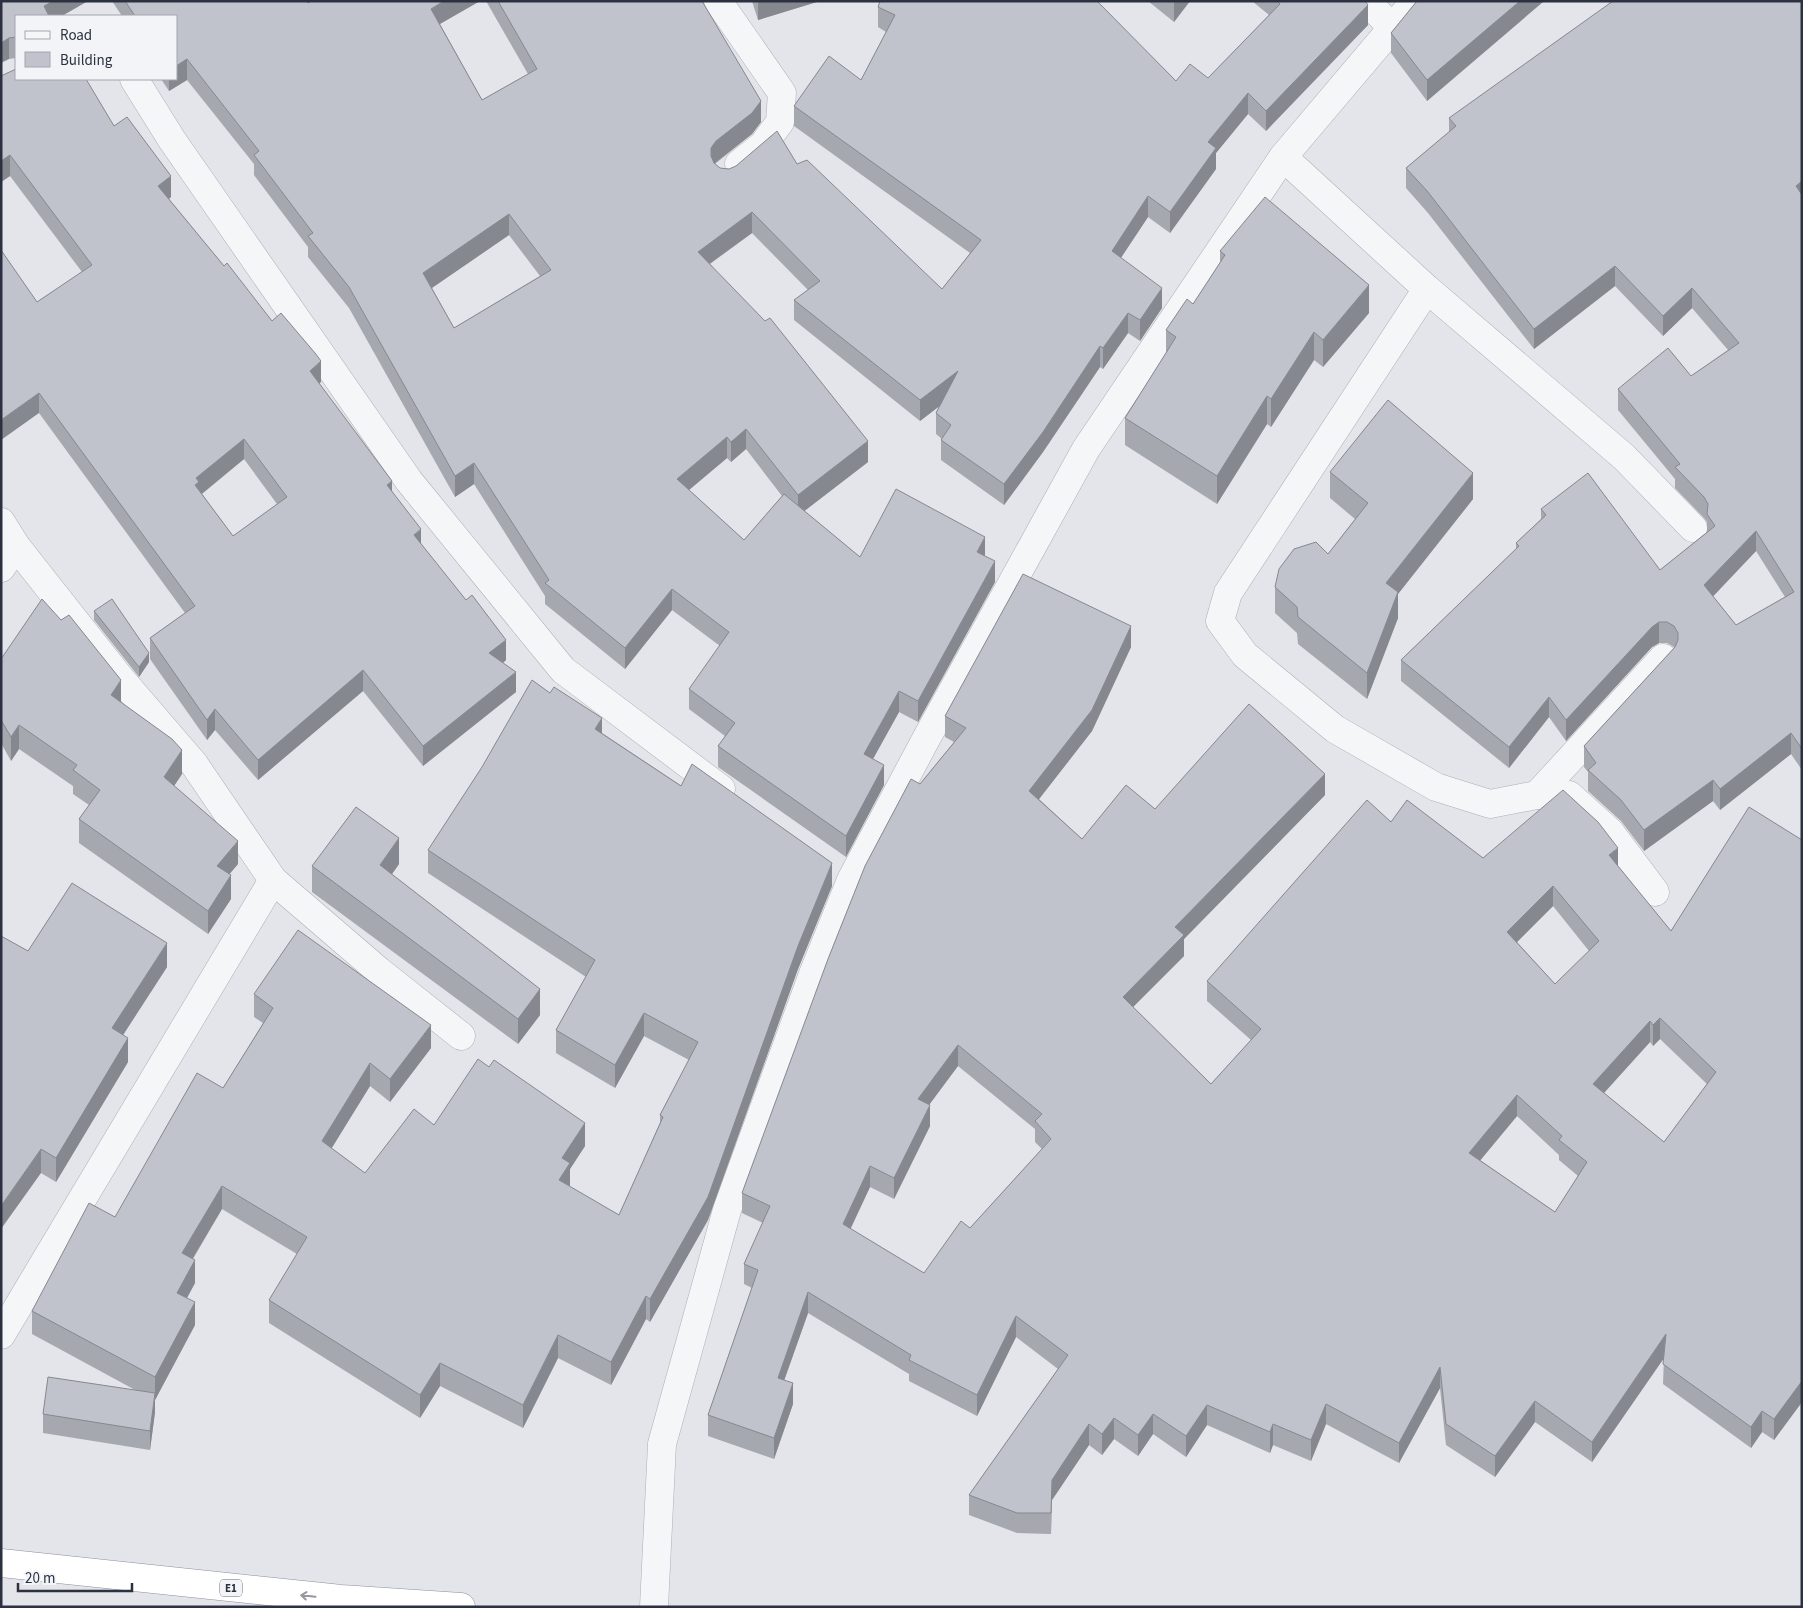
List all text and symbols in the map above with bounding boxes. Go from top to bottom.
legend [15,15,178,80]
text: Road [60,25,92,46]
text: Building [60,50,113,71]
scale bar [18,1560,131,1592]
text: 20 m [25,1568,55,1589]
road number: E1 [220,1580,242,1596]
one-way arrow [300,1591,316,1601]

